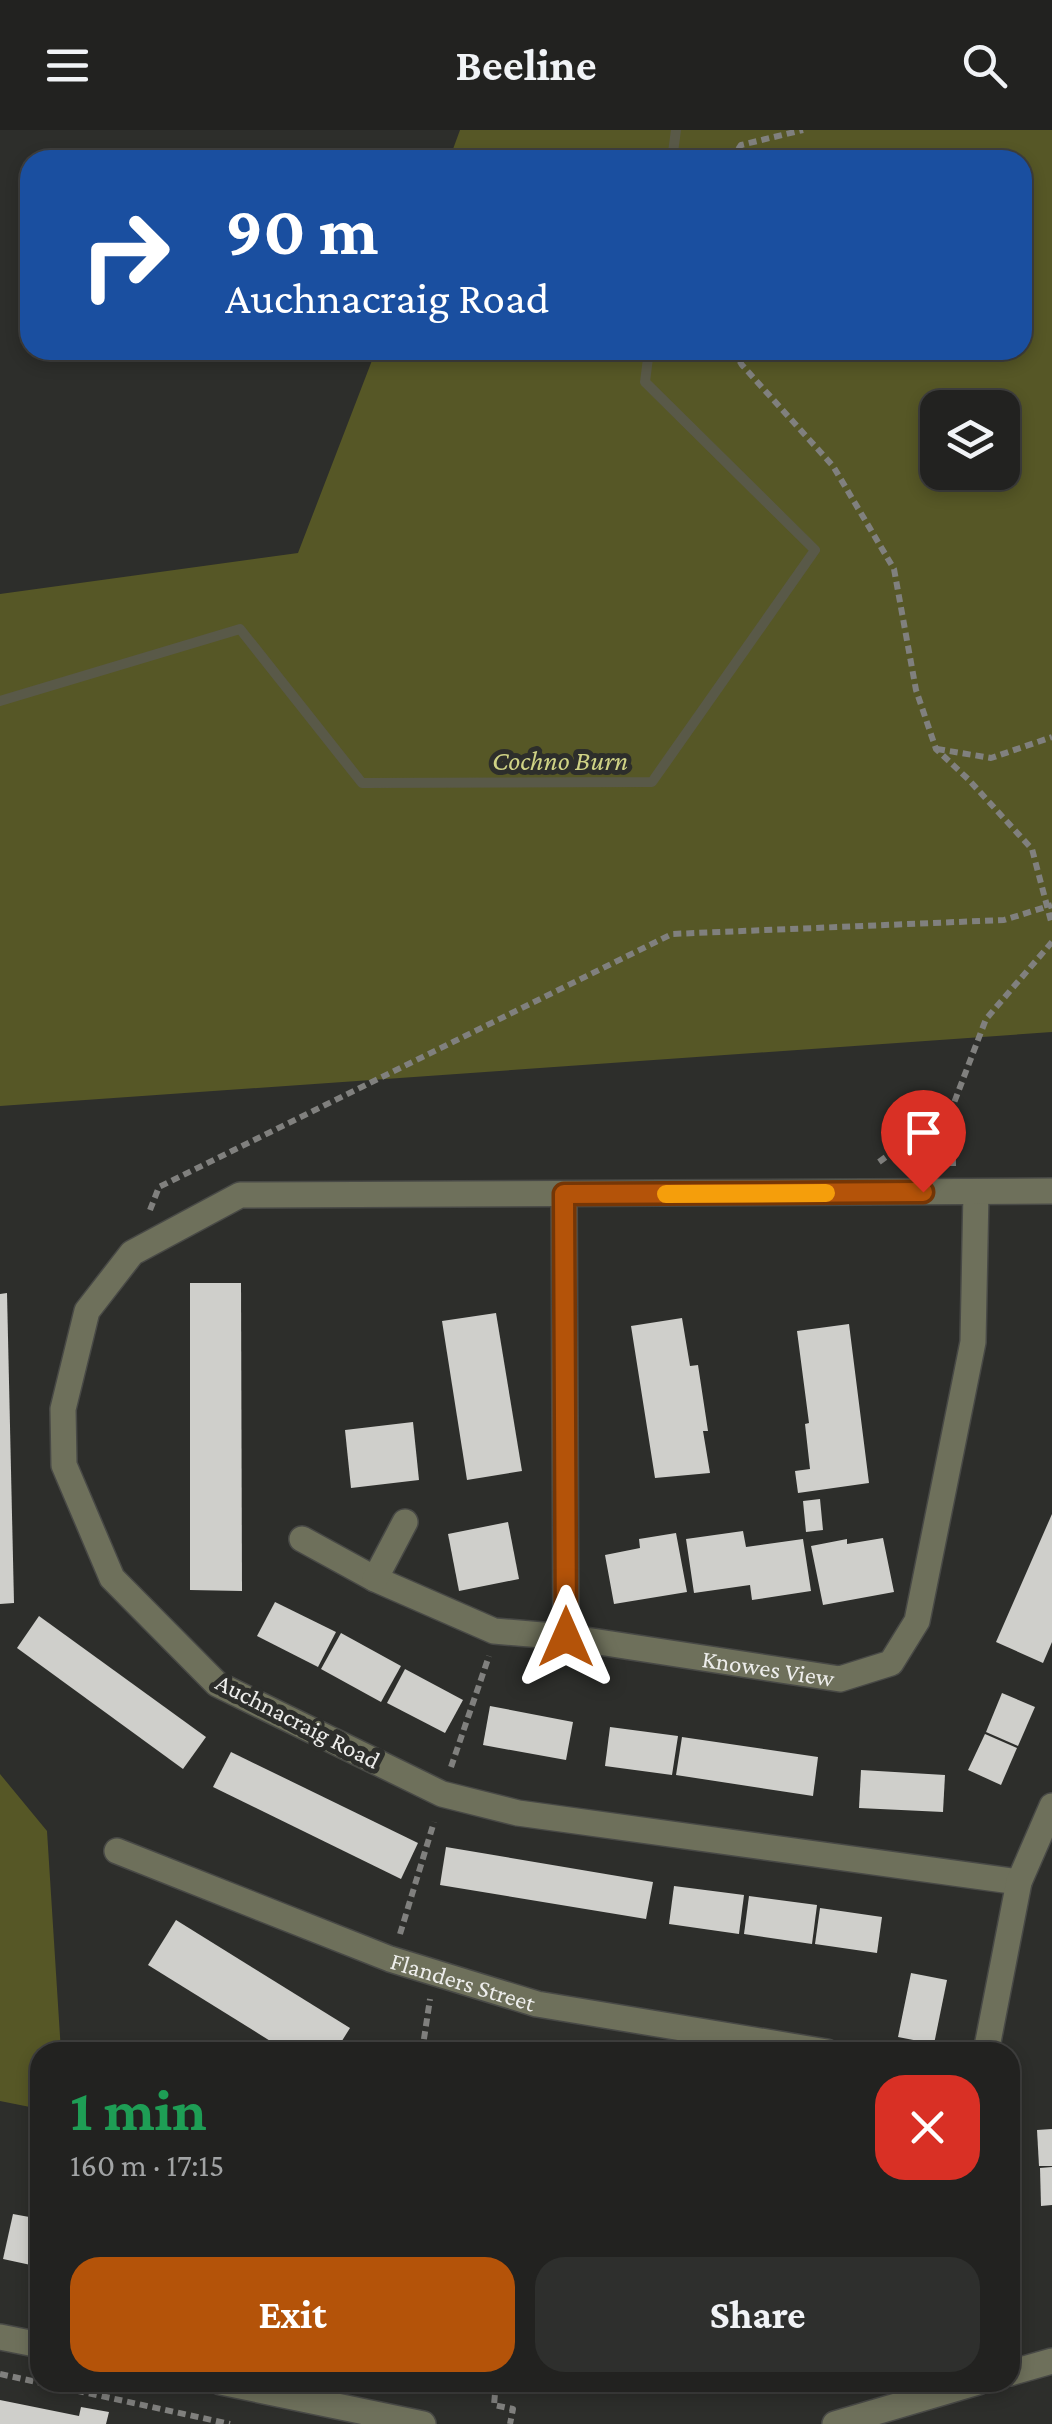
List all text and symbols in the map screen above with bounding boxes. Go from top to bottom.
icon: menu [40,38,95,93]
icon: search [957,38,1012,93]
text: Beeline [455,40,597,90]
icon: right [60,190,190,320]
text: 90 m [225,191,378,269]
text: Auchnacraig Road [225,273,549,323]
map controls [920,390,1020,490]
button: layers [920,390,1020,490]
water label: Cochno Burn [492,745,628,776]
pin [881,1090,966,1193]
icon: arrive [896,1105,951,1160]
position arrow [514,1585,618,1689]
street label: Knowes View [700,1645,837,1692]
street label: Auchnacraig Road [211,1668,384,1775]
street label: Flanders Street [387,1947,539,2016]
button: close [875,2075,980,2180]
text: 1 min [70,2076,207,2143]
text: 160 m · 17:15 [70,2147,224,2183]
button: Exit [70,2257,515,2372]
button: Share [535,2257,980,2372]

